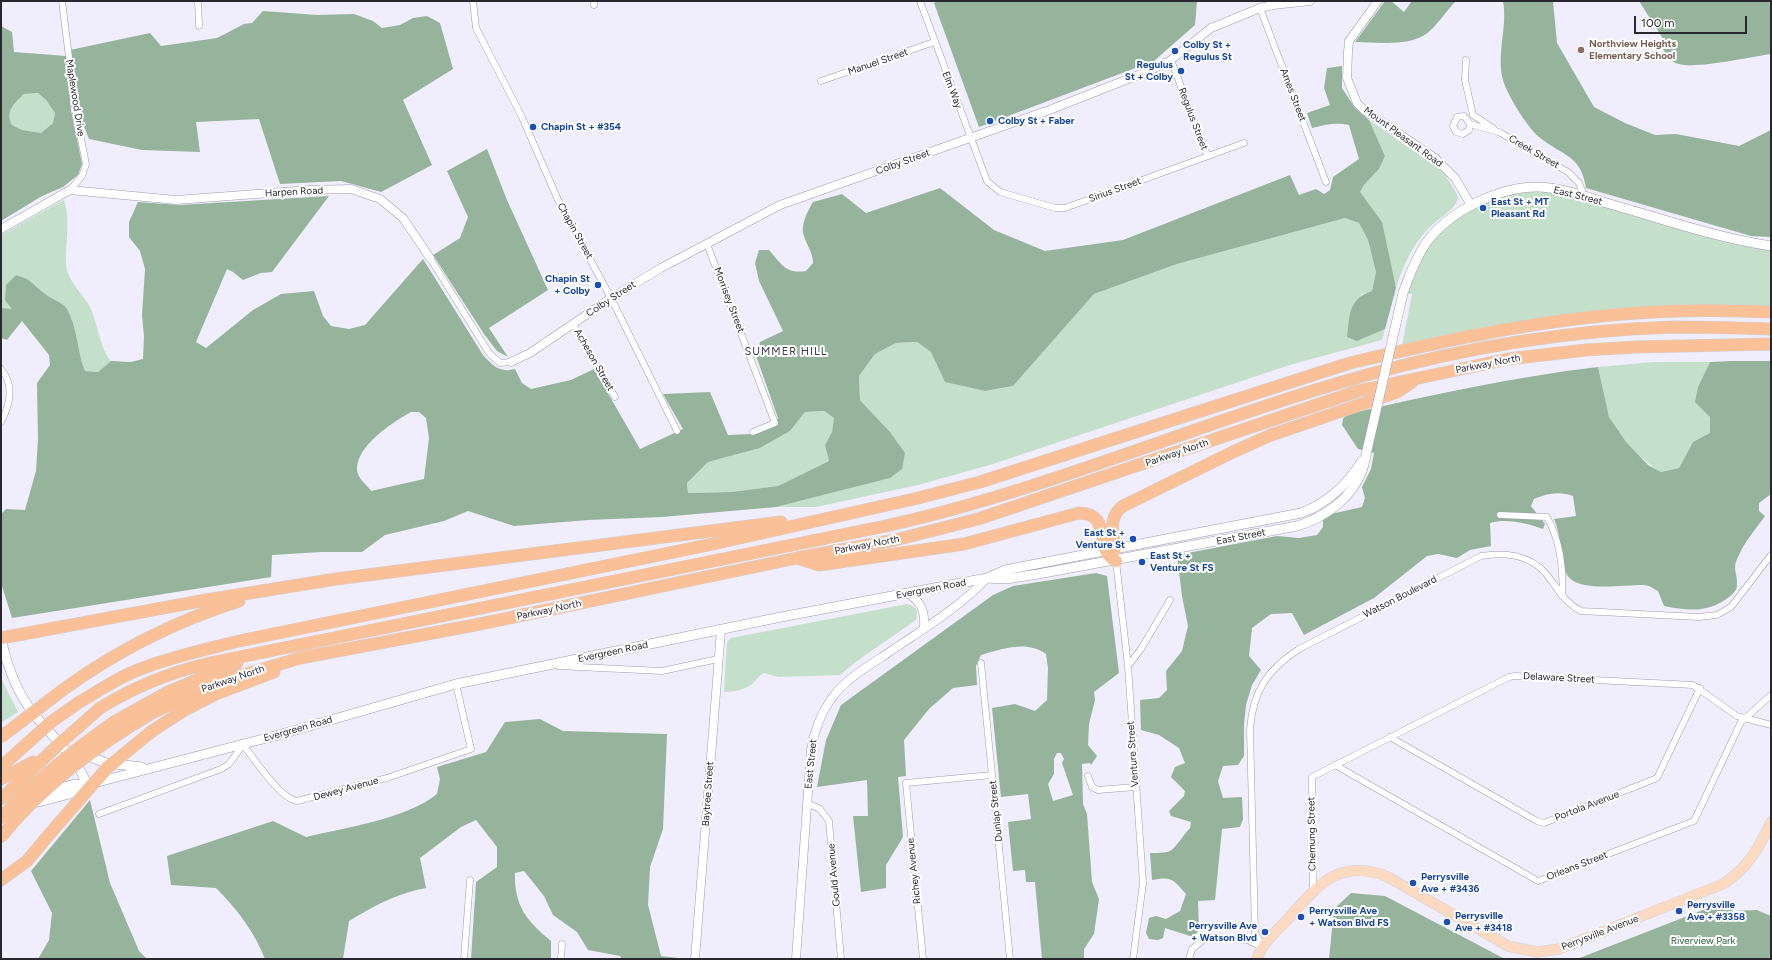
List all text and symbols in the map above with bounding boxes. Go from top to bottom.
scale bar [1636,8,1749,34]
text: 100 m [1641,16,1675,30]
place label: Northview Heights Elementary School [1589,38,1676,62]
place label: Colby St + Regulus St [1183,39,1232,62]
marker: Northview Heights Elementary School [1576,45,1586,55]
street label: Manuel Street [846,46,910,78]
marker: Colby St + Regulus St [1170,46,1180,56]
street label: Maplewood Drive [63,59,87,137]
place label: Regulus St + Colby [1125,59,1173,82]
marker: Regulus St + Colby [1176,66,1186,76]
street label: Ames Street [1277,67,1309,123]
street label: Elm Way [939,70,965,110]
street label: Regulus Street [1176,86,1210,152]
street label: Mount Pleasant Road [1361,104,1445,170]
place label: Colby St + Faber [998,115,1075,127]
marker: Colby St + Faber [985,116,995,126]
place label: Chapin St + #354 [541,121,621,133]
marker: Chapin St + #354 [528,122,538,132]
street label: Creek Street [1506,133,1562,171]
street label: Colby Street [874,147,932,177]
street label: Sirius Street [1087,175,1143,205]
street label: Harpen Road [265,184,323,200]
street label: East Street [1552,184,1604,208]
place label: East St + MT Pleasant Rd [1491,196,1549,220]
street label: Chapin Street [555,201,595,261]
marker: East St + MT Pleasant Rd [1478,203,1488,213]
street label: Morrisey Street [711,266,747,334]
place label: Chapin St + Colby [545,273,590,296]
street label: Colby Street [584,279,638,319]
marker: Chapin St + Colby [593,280,603,290]
street label: Acheson Street [571,327,617,393]
district label: SUMMER HILL [745,345,827,359]
street label: Parkway North [1455,352,1521,376]
street label: Parkway North [1144,437,1210,469]
street label: East Street [1215,526,1267,548]
place label: East St + Venture St [1075,527,1125,550]
street label: Parkway North [834,533,900,557]
marker: East St + Venture St [1128,534,1138,544]
place label: East St + Venture St FS [1150,550,1214,574]
marker: East St + Venture St FS [1137,557,1147,567]
street label: Watson Boulevard [1361,573,1439,621]
street label: Evergreen Road [895,576,967,602]
street label: Parkway North [516,597,582,623]
street label: Evergreen Road [577,639,649,665]
street label: Parkway North [200,663,266,695]
street label: Delaware Street [1523,670,1595,686]
street label: Evergreen Road [262,713,334,745]
street label: Venture Street [1125,721,1141,787]
street label: East Street [802,739,820,789]
street label: Baytree Street [700,761,716,827]
street label: Dewey Avenue [312,775,380,803]
street label: Dunlap Street [987,780,1005,842]
street label: Portola Avenue [1553,788,1621,824]
street label: Chemung Street [1305,797,1319,871]
street label: Richey Avenue [905,837,923,905]
street label: Gould Avenue [825,843,843,907]
street label: Orleans Street [1545,849,1609,883]
place label: Perrysville Ave + #3436 [1421,871,1479,894]
marker: Perrysville Ave + #3436 [1408,878,1418,888]
place label: Perrysville Ave + #3358 [1687,899,1745,922]
place label: Perrysville Ave + Watson Blvd FS [1309,905,1389,928]
marker: Perrysville Ave + #3358 [1674,906,1684,916]
place label: Perrysville Ave + #3418 [1455,910,1512,934]
marker: Perrysville Ave + Watson Blvd FS [1296,912,1306,922]
street label: Perrysville Avenue [1560,913,1640,953]
marker: Perrysville Ave + #3418 [1442,917,1452,927]
place label: Perrysville Ave + Watson Blvd [1189,920,1257,944]
marker: Perrysville Ave + Watson Blvd [1260,927,1270,937]
park label: Riverview Park [1671,935,1735,947]

